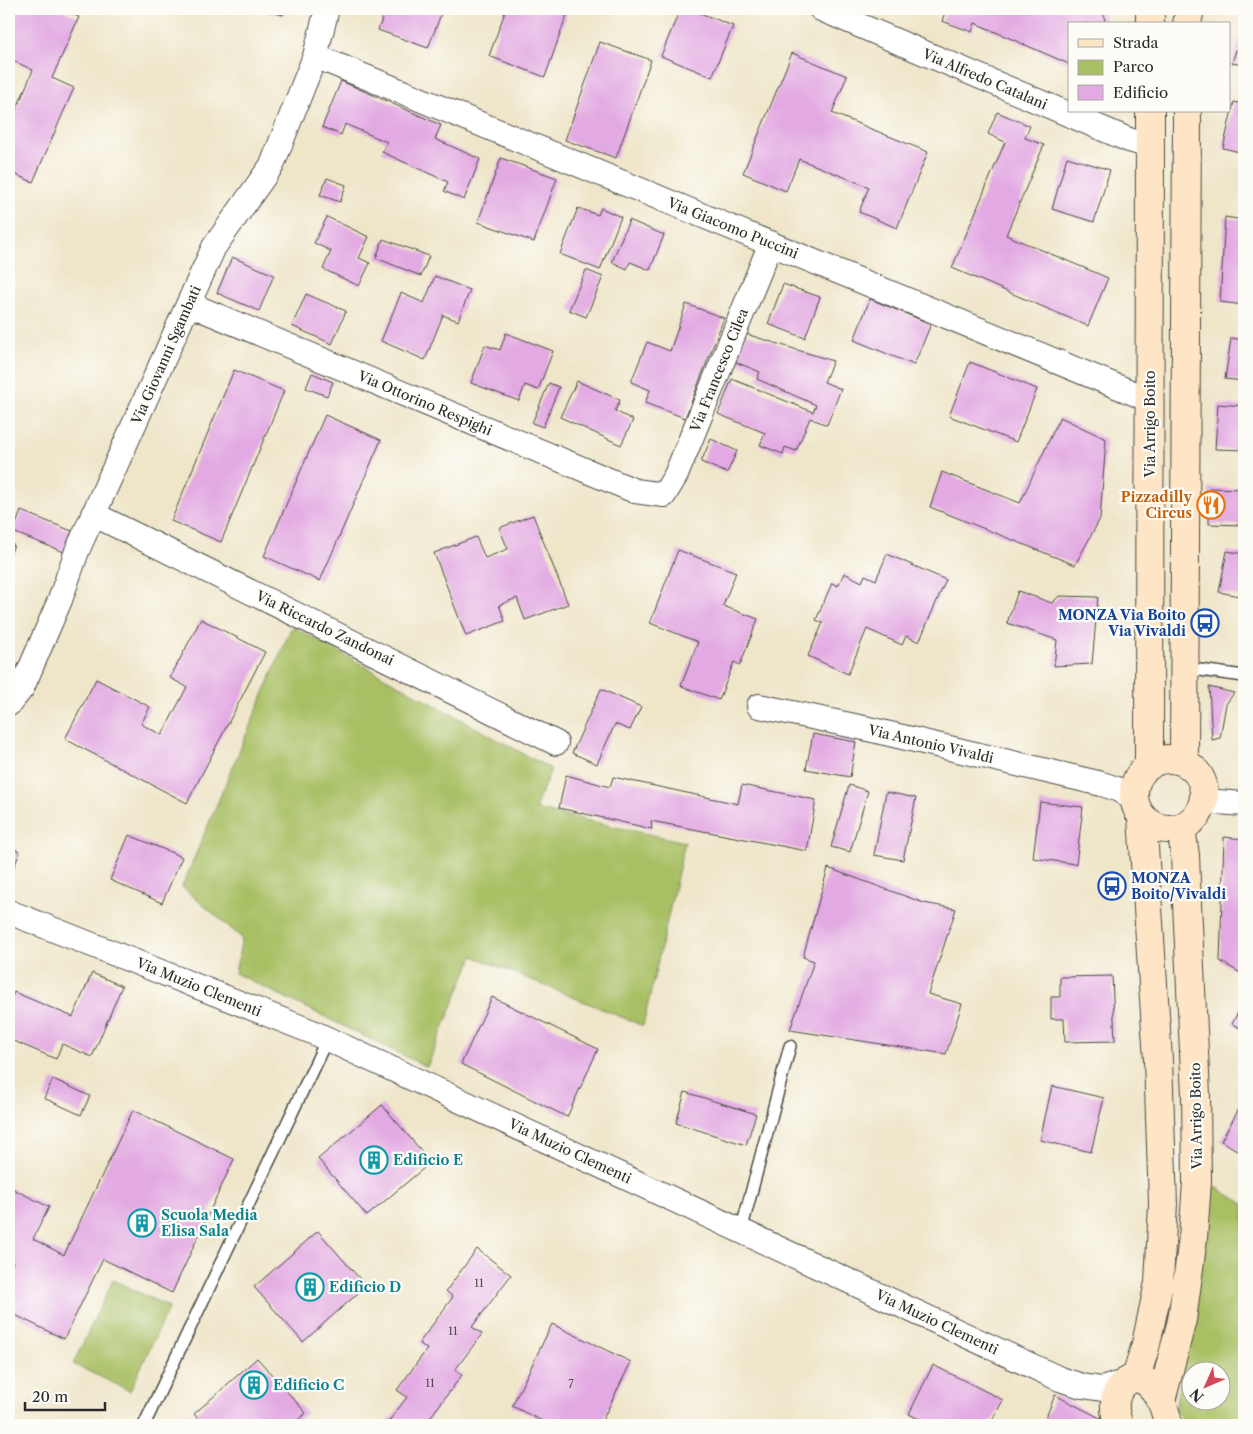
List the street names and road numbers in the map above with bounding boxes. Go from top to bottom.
street label: Via Alfredo Catalani [919,44,1050,113]
street label: Via Giacomo Puccini [664,193,801,262]
street label: Via Giovanni Sgambati [127,283,205,428]
street label: Via Francesco Cilea [686,305,752,435]
street label: Via Ottorino Respighi [354,366,495,439]
street label: Via Arrigo Boito [1141,371,1159,478]
street label: Via Riccardo Zandonai [252,586,397,669]
street label: Via Antonio Vivaldi [866,721,995,767]
street label: Via Muzio Clementi [133,953,264,1020]
street label: Via Arrigo Boito [1186,1062,1206,1171]
street label: Via Muzio Clementi [505,1114,634,1187]
street label: Via Muzio Clementi [872,1285,1001,1358]

